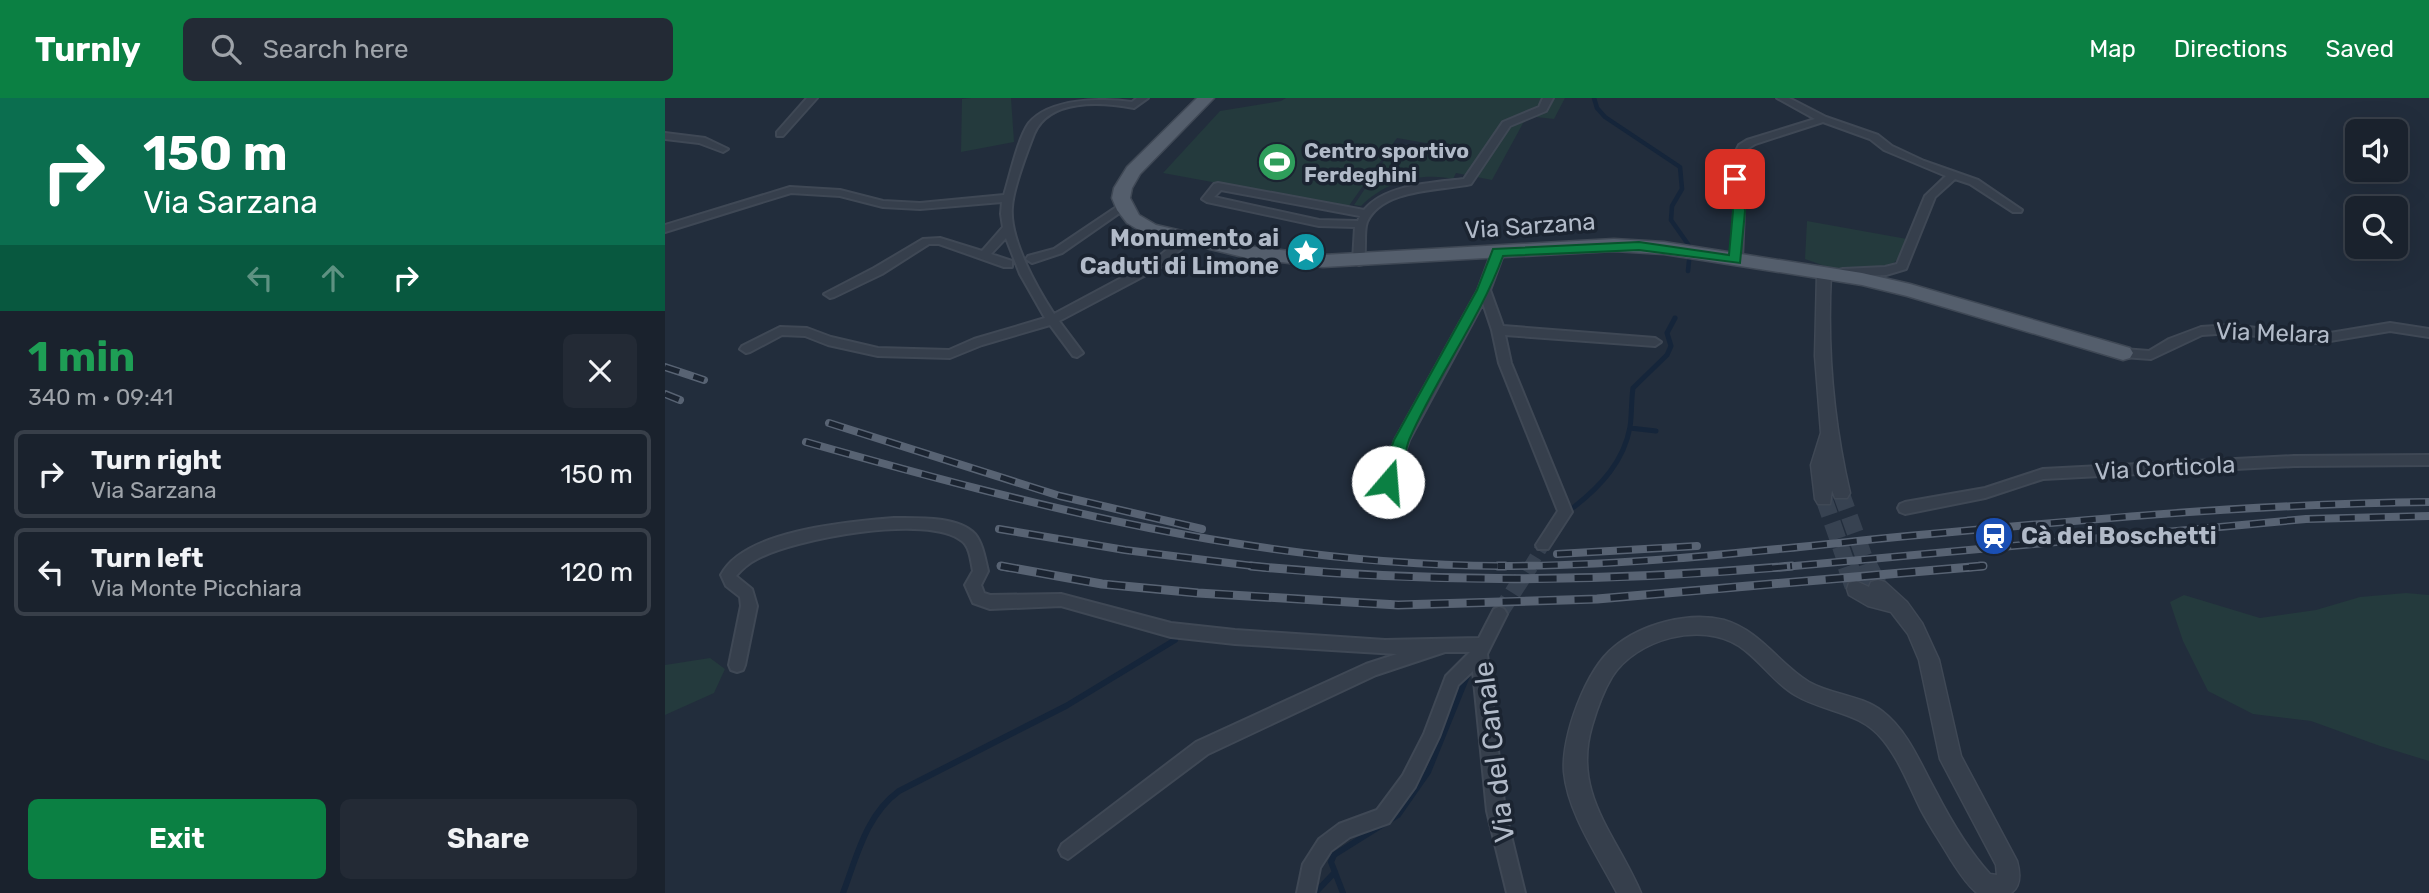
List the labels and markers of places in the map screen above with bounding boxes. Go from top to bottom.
place label: Centro sportivo Ferdeghini [1304,138,1469,187]
sports icon: Centro sportivo Ferdeghini [1256,141,1298,183]
pin [1705,149,1765,209]
place label: Monumento ai Caduti di Limone [1080,224,1279,280]
place icon: Monumento ai Caduti di Limone [1285,231,1327,273]
station icon: Cà dei Boschetti [1973,515,2015,557]
place label: Cà dei Boschetti [2021,522,2217,550]

